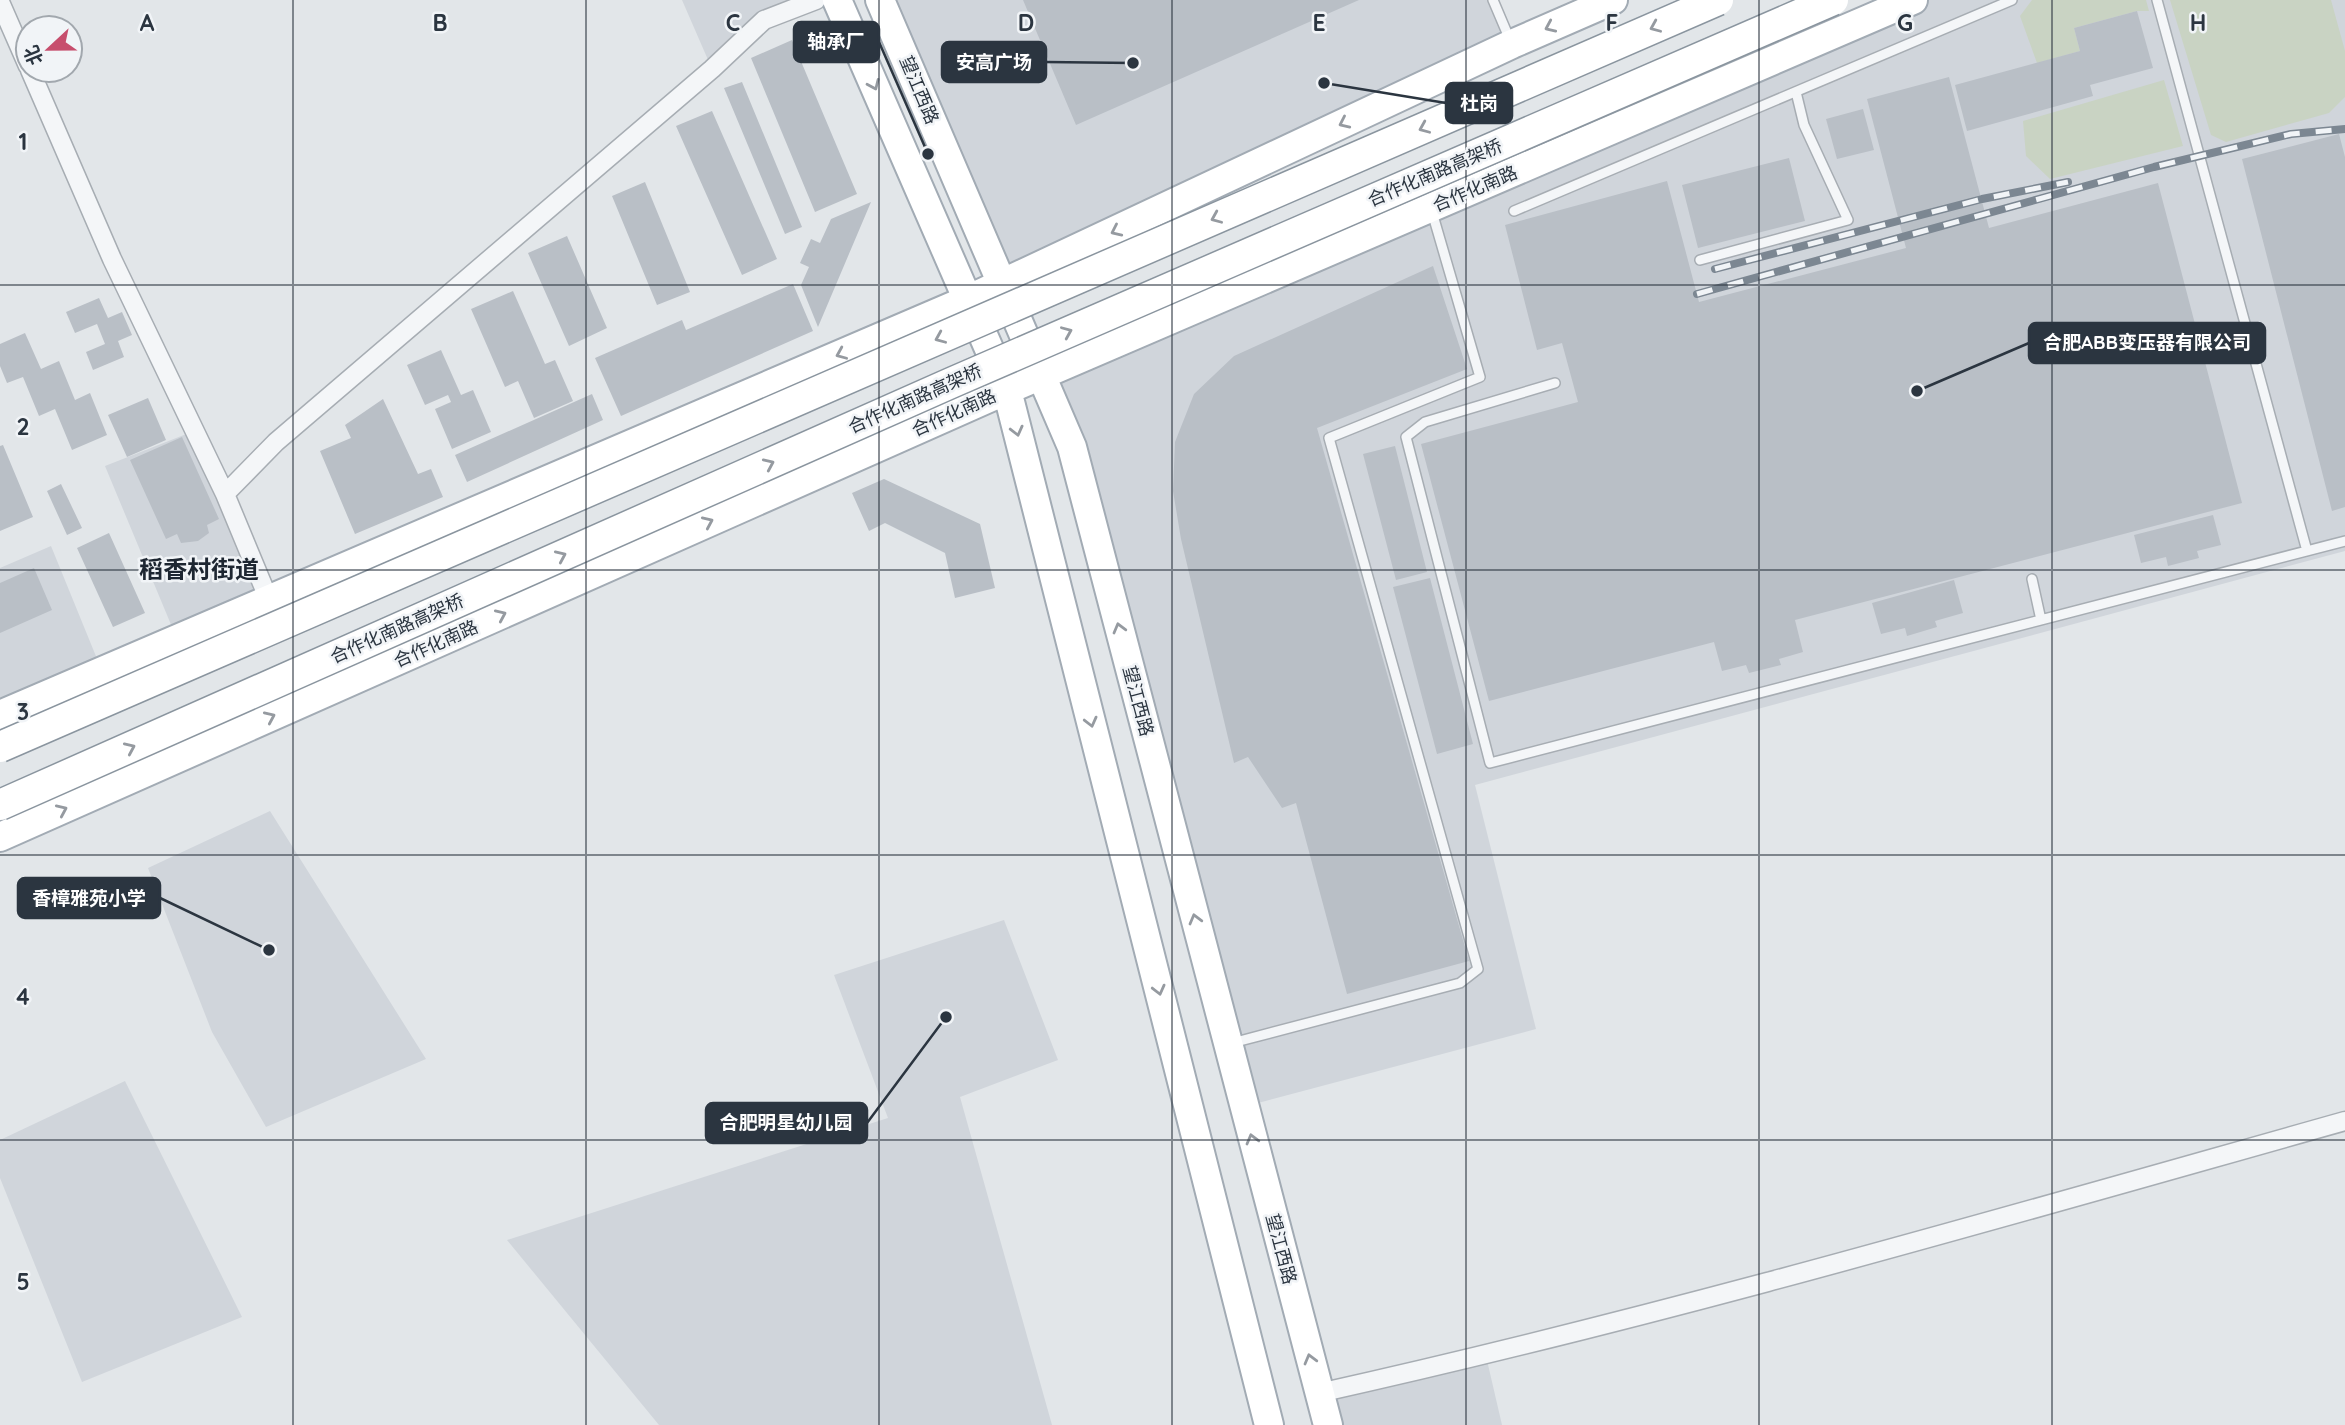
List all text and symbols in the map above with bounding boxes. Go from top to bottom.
text: A [140,8,155,37]
text: B [432,8,448,37]
text: C [726,8,740,37]
text: D [1018,8,1034,37]
text: E [1312,8,1326,37]
text: F [1606,8,1618,37]
text: G [1897,8,1913,37]
text: H [2190,8,2206,37]
north arrow [14,14,84,84]
one-way arrow [1545,19,1557,33]
one-way arrow [1650,19,1663,33]
callout: 轴承厂 [794,22,879,62]
text: 轴承厂 [807,29,865,53]
text: 北 [19,42,48,69]
callout: 安高广场 [942,42,1046,82]
text: 安高广场 [956,50,1032,74]
street label: 望江西路 [895,52,944,127]
one-way arrow [866,78,880,90]
callout: 杜岗 [1446,83,1512,123]
text: 杜岗 [1460,91,1498,115]
one-way arrow [1339,115,1351,129]
one-way arrow [1419,120,1431,134]
text: 1 [19,127,27,156]
street label: 合作化南路高架桥 [1365,135,1505,211]
street label: 合作化南路 [1429,161,1521,217]
one-way arrow [1210,210,1223,224]
one-way arrow [1111,223,1123,237]
callout: 合肥ABB变压器有限公司 [2029,323,2265,363]
one-way arrow [1061,327,1073,341]
one-way arrow [934,330,946,344]
text: 合肥ABB变压器有限公司 [2043,330,2251,354]
one-way arrow [836,346,849,360]
street label: 合作化南路高架桥 [845,360,985,438]
street label: 合作化南路 [908,385,1000,441]
text: 2 [16,412,30,441]
one-way arrow [1009,424,1023,436]
one-way arrow [762,458,775,472]
one-way arrow [701,516,714,530]
one-way arrow [554,550,567,564]
district label: 稻香村街道 [139,554,259,584]
street label: 合作化南路高架桥 [327,590,467,668]
one-way arrow [493,609,506,623]
street label: 合作化南路 [390,616,482,672]
one-way arrow [1113,622,1127,634]
street label: 望江西路 [1118,663,1159,739]
text: 3 [17,697,29,726]
one-way arrow [263,711,275,725]
one-way arrow [1083,716,1097,728]
one-way arrow [123,742,135,756]
one-way arrow [55,804,68,818]
callout: 香樟雅苑小学 [18,878,160,918]
text: 香樟雅苑小学 [32,886,146,910]
one-way arrow [1189,913,1203,925]
text: 4 [16,982,30,1011]
one-way arrow [1151,984,1165,996]
callout: 合肥明星幼儿园 [706,1103,867,1143]
text: 合肥明星幼儿园 [719,1110,853,1134]
one-way arrow [1246,1133,1260,1145]
street label: 望江西路 [1261,1211,1302,1287]
text: 5 [16,1267,30,1296]
one-way arrow [1304,1353,1319,1365]

